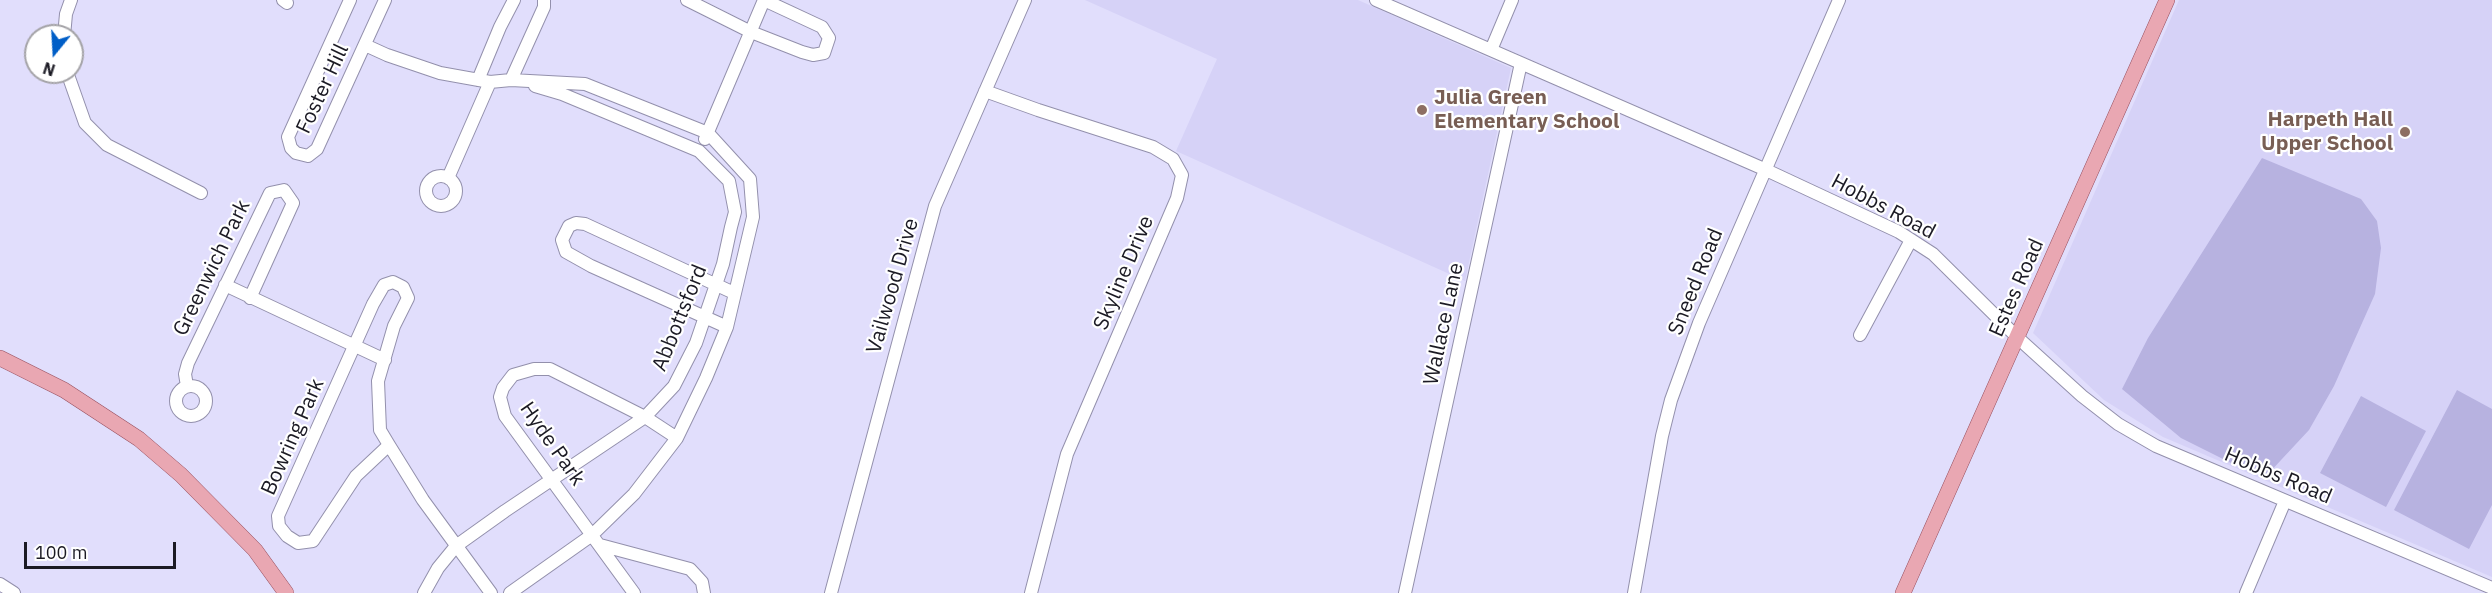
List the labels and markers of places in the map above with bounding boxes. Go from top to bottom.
place label: Julia Green Elementary School [1434,85,1619,135]
marker: Julia Green Elementary School [1415,103,1429,117]
place label: Harpeth Hall Upper School [2261,107,2393,157]
marker: Harpeth Hall Upper School [2398,125,2412,139]

